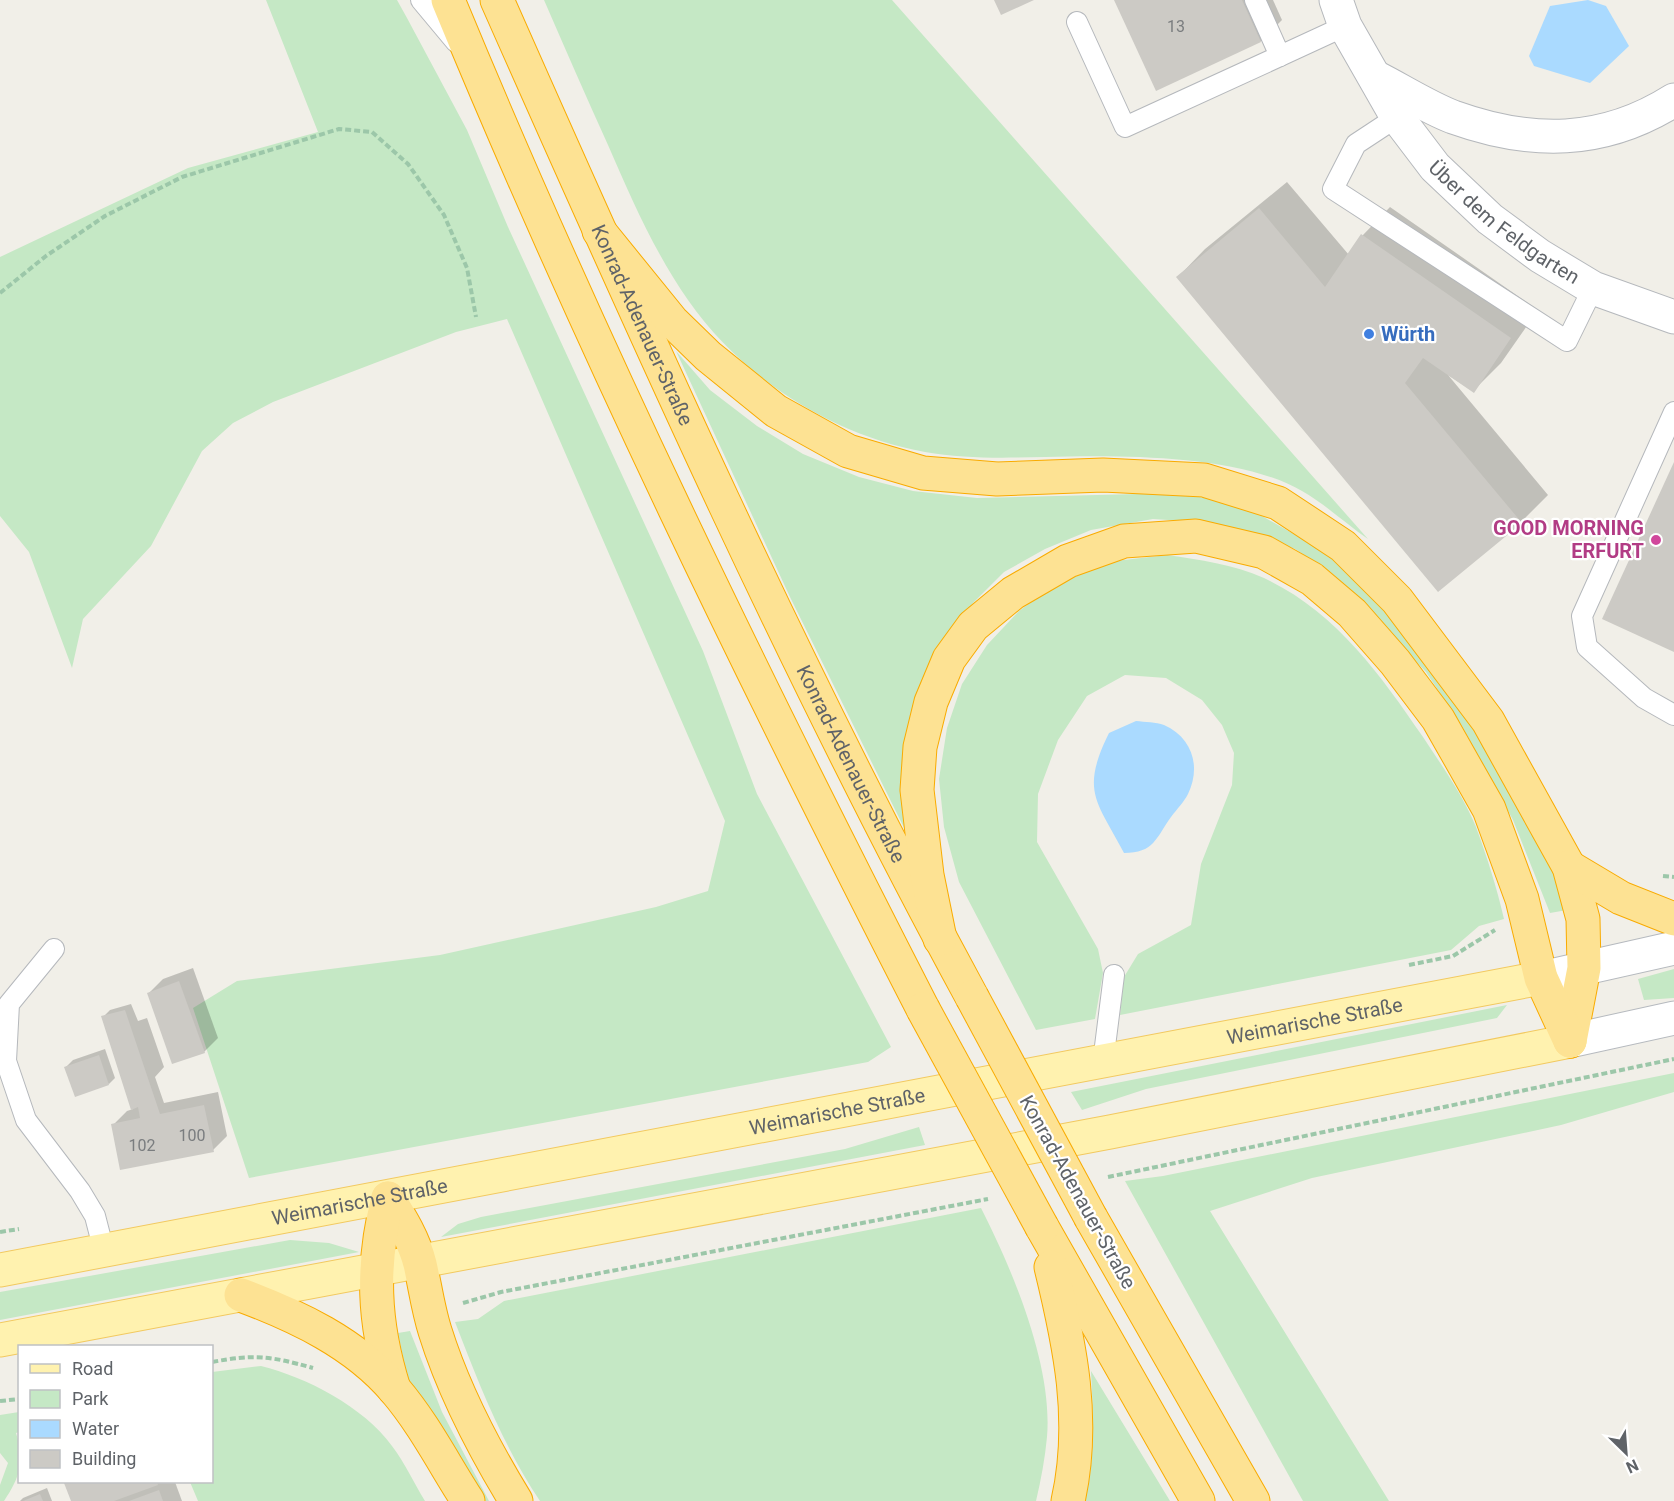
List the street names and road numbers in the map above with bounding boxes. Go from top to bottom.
street label: Über dem Feldgarten [1424,155,1584,289]
street label: Konrad-Adenauer-Straße [586,221,698,429]
street label: Konrad-Adenauer-Straße [791,661,911,867]
street label: Weimarische Straße [1225,992,1405,1049]
street label: Weimarische Straße [747,1083,927,1140]
street label: Konrad-Adenauer-Straße [1015,1091,1141,1293]
street label: Weimarische Straße [270,1173,450,1230]

